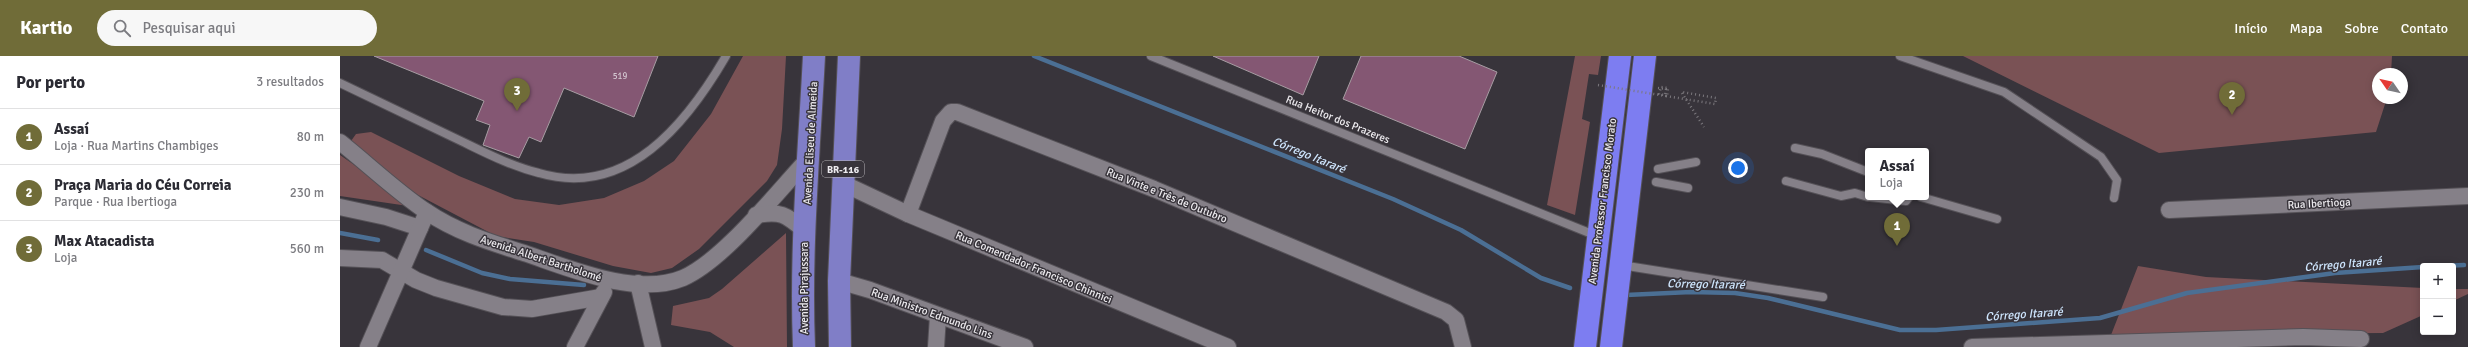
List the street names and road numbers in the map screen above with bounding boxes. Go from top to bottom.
street label: Avenida Eliseu de Almeida [801,81,820,205]
street label: Rua Heitor dos Prazeres [1284,93,1392,146]
street label: Avenida Professor Francisco Morato [1586,117,1619,285]
road number: BR-116 [822,161,864,177]
street label: Rua Vinte e Três de Outubro [1105,165,1229,226]
street label: Rua Ibertioga [2287,195,2351,212]
street label: Rua Comendador Francisco Chinnici [954,229,1114,306]
street label: Avenida Albert Bartholomé [479,233,603,284]
street label: Avenida Pirajussara [798,241,811,334]
street label: Rua Ministro Edmundo Lins [870,285,994,342]

